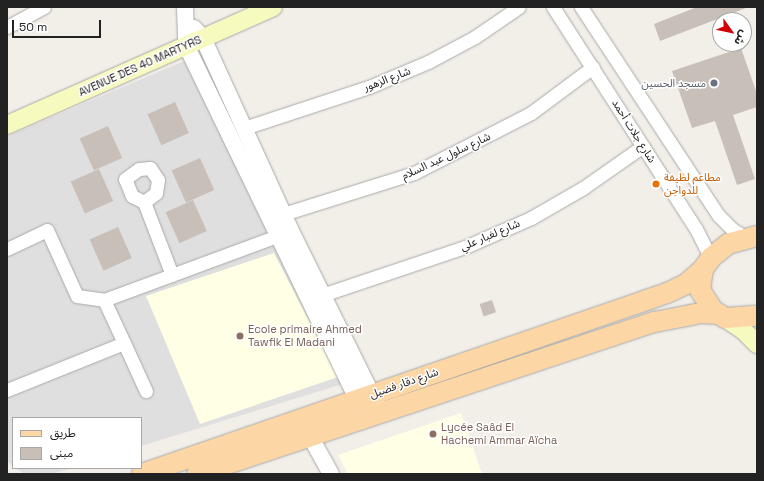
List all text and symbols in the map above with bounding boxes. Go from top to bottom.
scale bar [14,12,103,38]
north arrow [712,12,752,52]
text: 50 m [19,19,47,35]
text: ش [731,28,751,48]
street label: AVENUE DES 40 MARTYRS [77,33,203,99]
street label: شارع الزهور [362,64,412,94]
place label: مسجد الحسين [641,76,706,90]
marker: مسجد الحسين [709,78,719,88]
street label: شارع جلات أحمد [609,97,659,165]
street label: شارع سلول عبد السلام [399,130,493,182]
place label: مطاعم لطيفة للدواجن [664,171,721,197]
marker: مطاعم لطيفة للدواجن [651,179,661,189]
street label: شارع لغبار علي [458,216,522,254]
place label: Ecole primaire Ahmed Tawfik El Madani [248,323,362,349]
marker: Ecole primaire Ahmed Tawfik El Madani [235,331,245,341]
street label: شارع دقار فضيل [368,365,440,401]
legend [12,417,142,469]
place label: Lycée Saâd El Hachemi Ammar Aïcha [441,421,558,447]
text: طريق [50,425,76,441]
marker: Lycée Saâd El Hachemi Ammar Aïcha [428,429,438,439]
text: مبنى [50,445,73,461]

